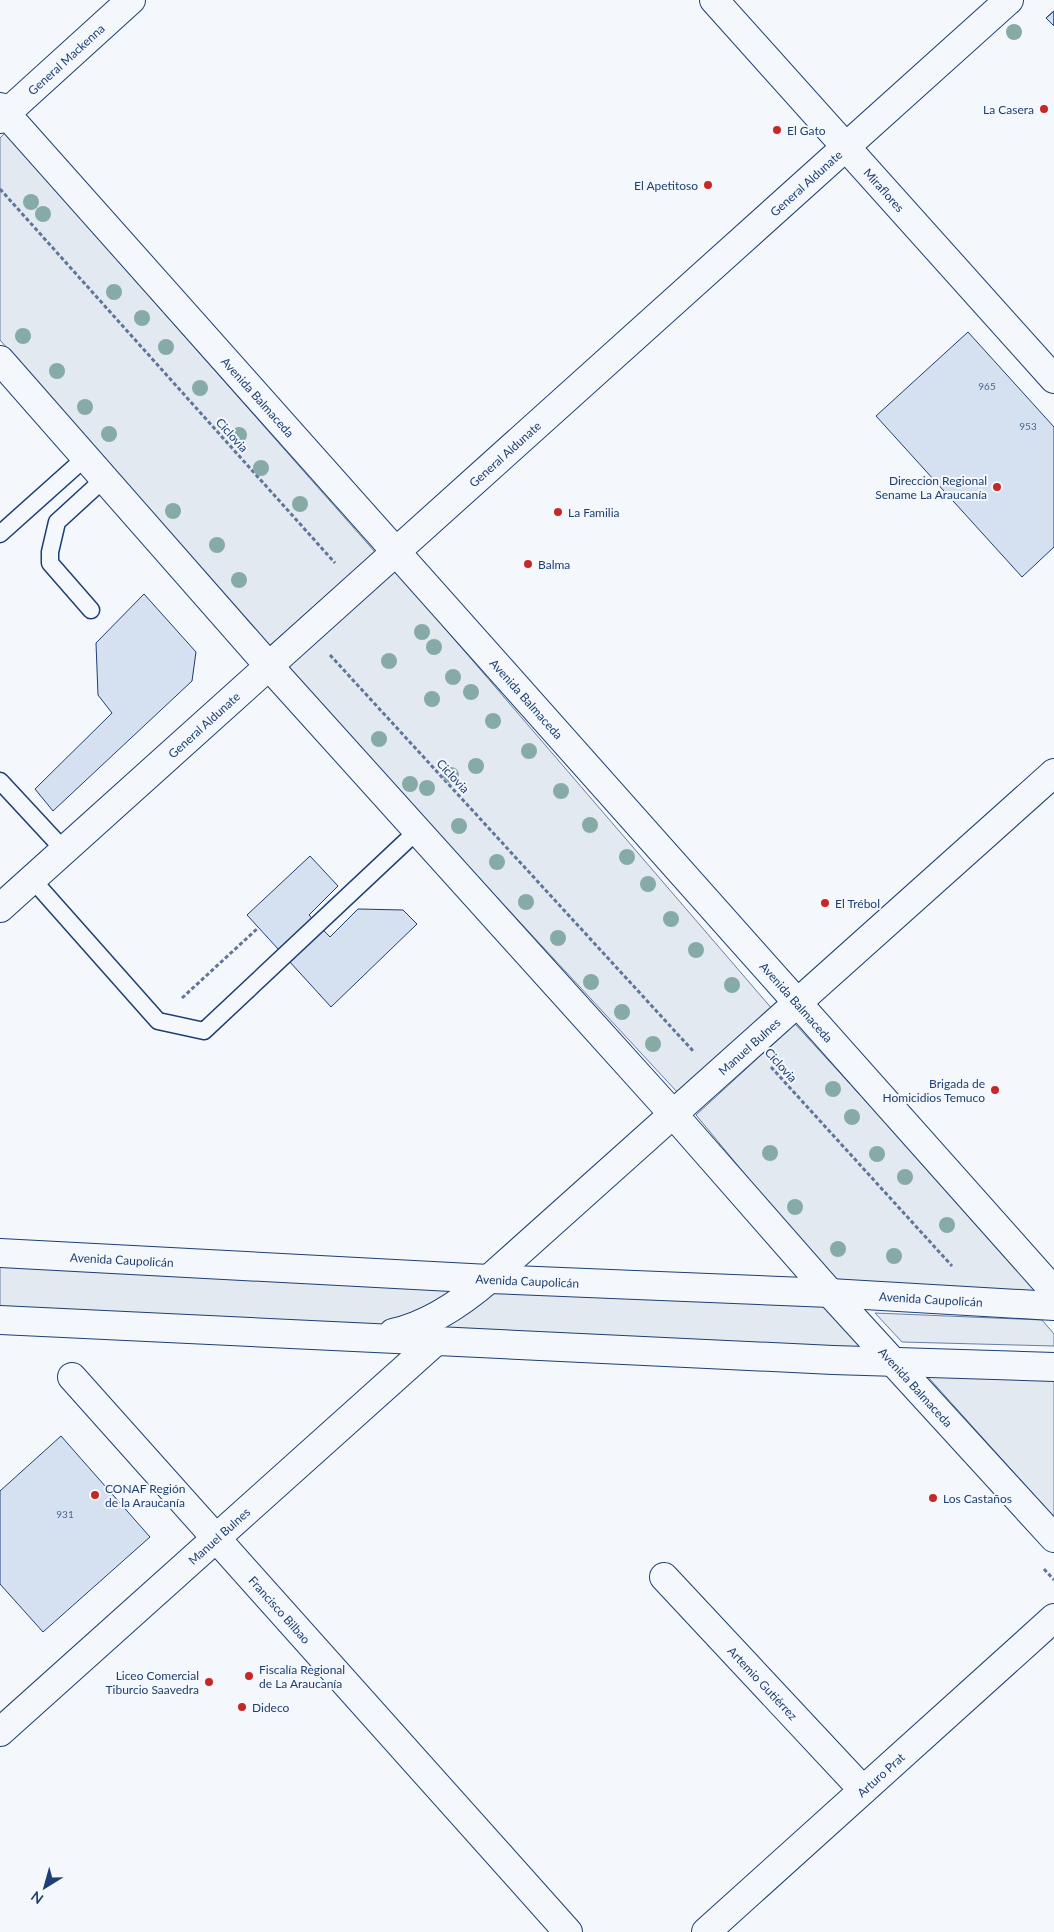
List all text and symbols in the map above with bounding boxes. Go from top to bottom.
street label: General Mackenna [24,20,107,98]
place label: La Casera [983,102,1034,117]
marker: La Casera [1038,103,1050,115]
place label: El Gato [787,123,826,138]
marker: El Gato [771,124,783,136]
street label: General Aldunate [767,147,845,219]
street label: Miraflores [861,165,908,215]
place label: El Apetitoso [634,178,698,193]
marker: El Apetitoso [702,179,714,191]
street label: Avenida Balmaceda [218,354,298,440]
house number: 965 [978,380,996,392]
street label: Ciclovia [213,415,251,455]
street label: General Aldunate [466,418,544,490]
house number: 953 [1019,420,1037,432]
place label: Direccion Regional Sename La Araucanía [875,473,987,502]
marker: Direccion Regional Sename La Araucanía [991,481,1003,493]
place label: La Familia [568,505,620,520]
marker: La Familia [552,506,564,518]
place label: Balma [538,557,570,572]
marker: Balma [522,558,534,570]
street label: Avenida Balmaceda [487,655,566,742]
street label: General Aldunate [165,689,243,761]
street label: Ciclovia [433,756,473,796]
place label: El Trébol [835,896,880,911]
marker: El Trébol [819,897,831,909]
street label: Avenida Balmaceda [757,959,836,1045]
street label: Manuel Bulnes [715,1015,783,1078]
street label: Ciclovia [762,1045,800,1085]
place label: Brigada de Homicidios Temuco [883,1076,985,1105]
marker: Brigada de Homicidios Temuco [989,1084,1001,1096]
street label: Avenida Caupolicán [70,1249,174,1270]
street label: Avenida Caupolicán [475,1271,579,1290]
street label: Avenida Caupolicán [879,1288,983,1309]
street label: Avenida Balmaceda [876,1344,956,1430]
place label: CONAF Región de la Araucanía [105,1481,185,1510]
marker: CONAF Región de la Araucanía [89,1489,101,1501]
place label: Los Castaños [943,1491,1012,1506]
marker: Los Castaños [927,1492,939,1504]
street label: Manuel Bulnes [185,1504,253,1567]
house number: 931 [56,1508,74,1520]
street label: Francisco Bilbao [246,1573,314,1647]
street label: Artemio Gutiérrez [725,1643,801,1723]
place label: Fiscalía Regional de La Araucanía [259,1662,345,1691]
place label: Liceo Comercial Tiburcio Saavedra [106,1668,199,1697]
marker: Fiscalía Regional de La Araucanía [243,1670,255,1682]
marker: Liceo Comercial Tiburcio Saavedra [203,1676,215,1688]
place label: Dideco [252,1700,290,1715]
marker: Dideco [236,1701,248,1713]
street label: Arturo Prat [854,1749,908,1800]
north arrow [20,1862,70,1912]
text: N [27,1888,46,1908]

